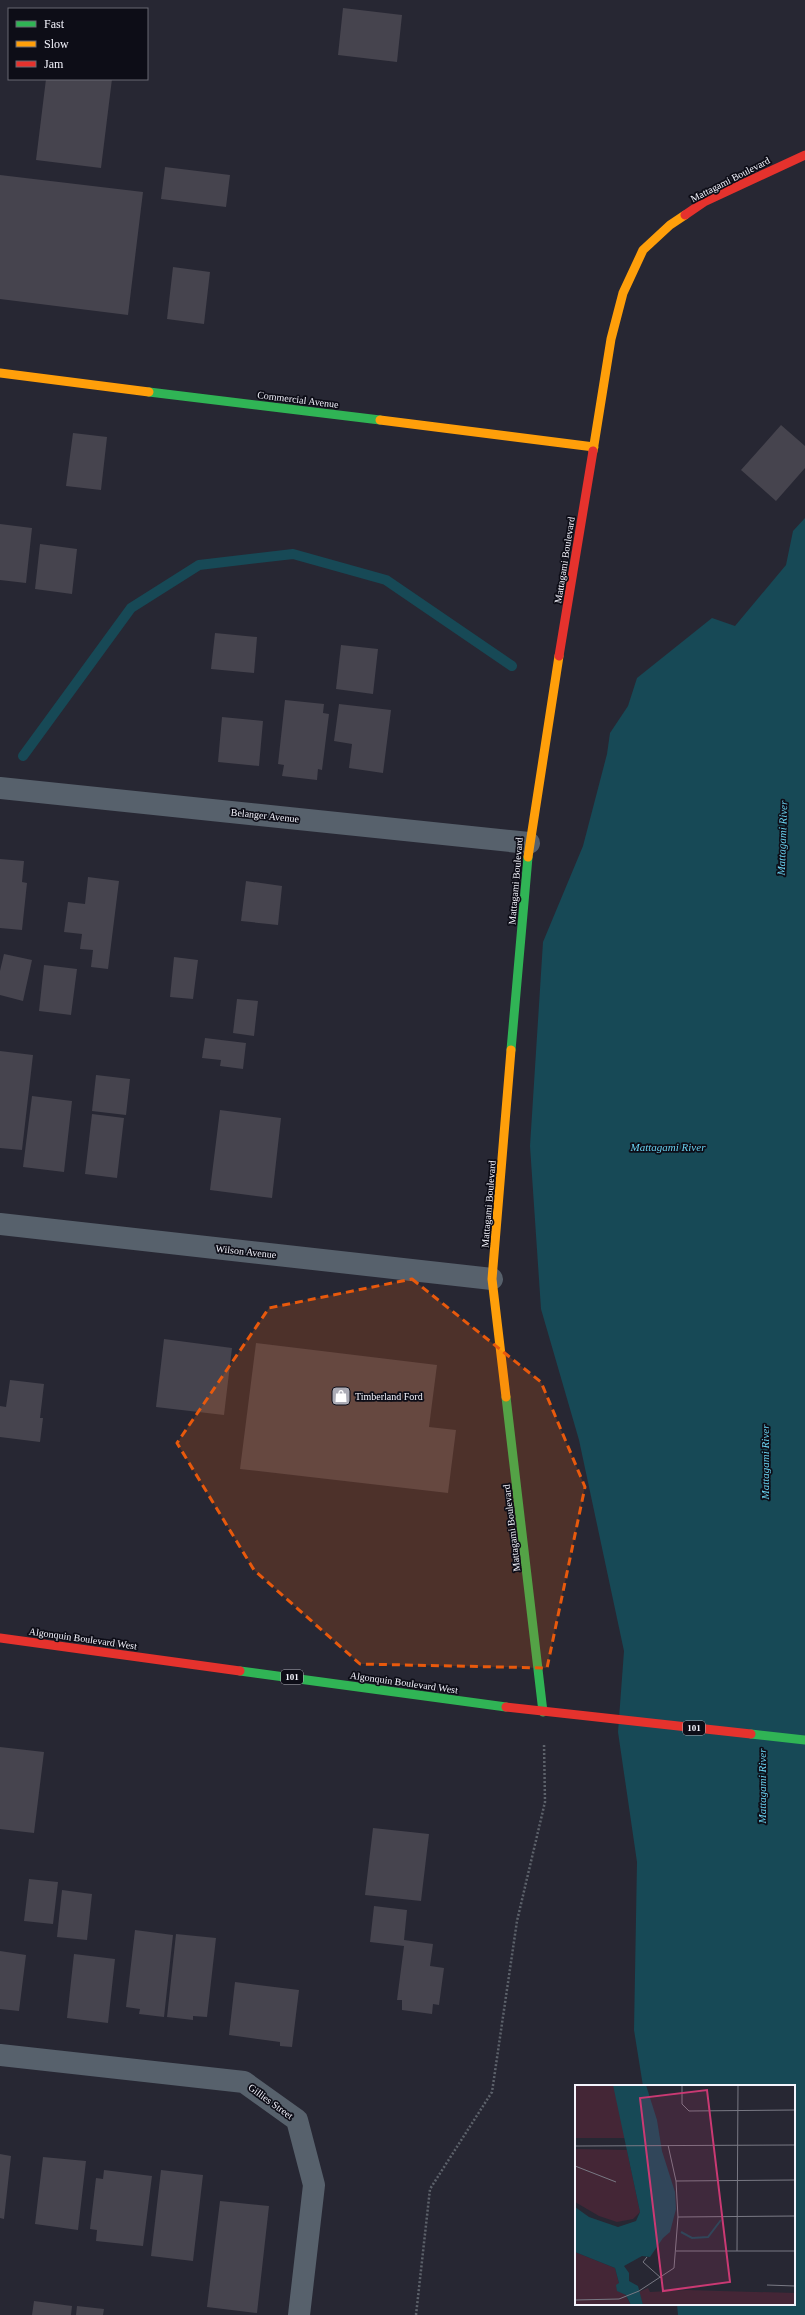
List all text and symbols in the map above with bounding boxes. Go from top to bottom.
legend [8,8,148,80]
text: Fast [44,17,65,31]
text: Slow [44,37,69,51]
text: Jam [44,57,64,71]
street label: Mattagami Boulevard [689,155,772,204]
street label: Commercial Avenue [257,389,340,410]
street label: Mattagami Boulevard [552,516,577,604]
water label: Mattagami River [775,800,789,877]
street label: Belanger Avenue [230,806,300,825]
street label: Mattagami Boulevard [506,837,525,925]
water label: Mattagami River [630,1141,706,1153]
street label: Mattagami Boulevard [479,1160,498,1248]
street label: Wilson Avenue [215,1243,277,1260]
shop icon: Timberland Ford [330,1385,352,1407]
place label: Timberland Ford [355,1391,423,1402]
water label: Mattagami River [759,1424,771,1500]
street label: Mattagami Boulevard [501,1484,522,1572]
street label: Algonquin Boulevard West [28,1625,138,1652]
street label: Algonquin Boulevard West [349,1669,459,1696]
road number: 101 [281,1670,303,1684]
road number: 101 [683,1721,705,1735]
water label: Mattagami River [756,1748,768,1824]
street label: Gillies Street [246,2082,295,2121]
inset map [575,2085,795,2305]

